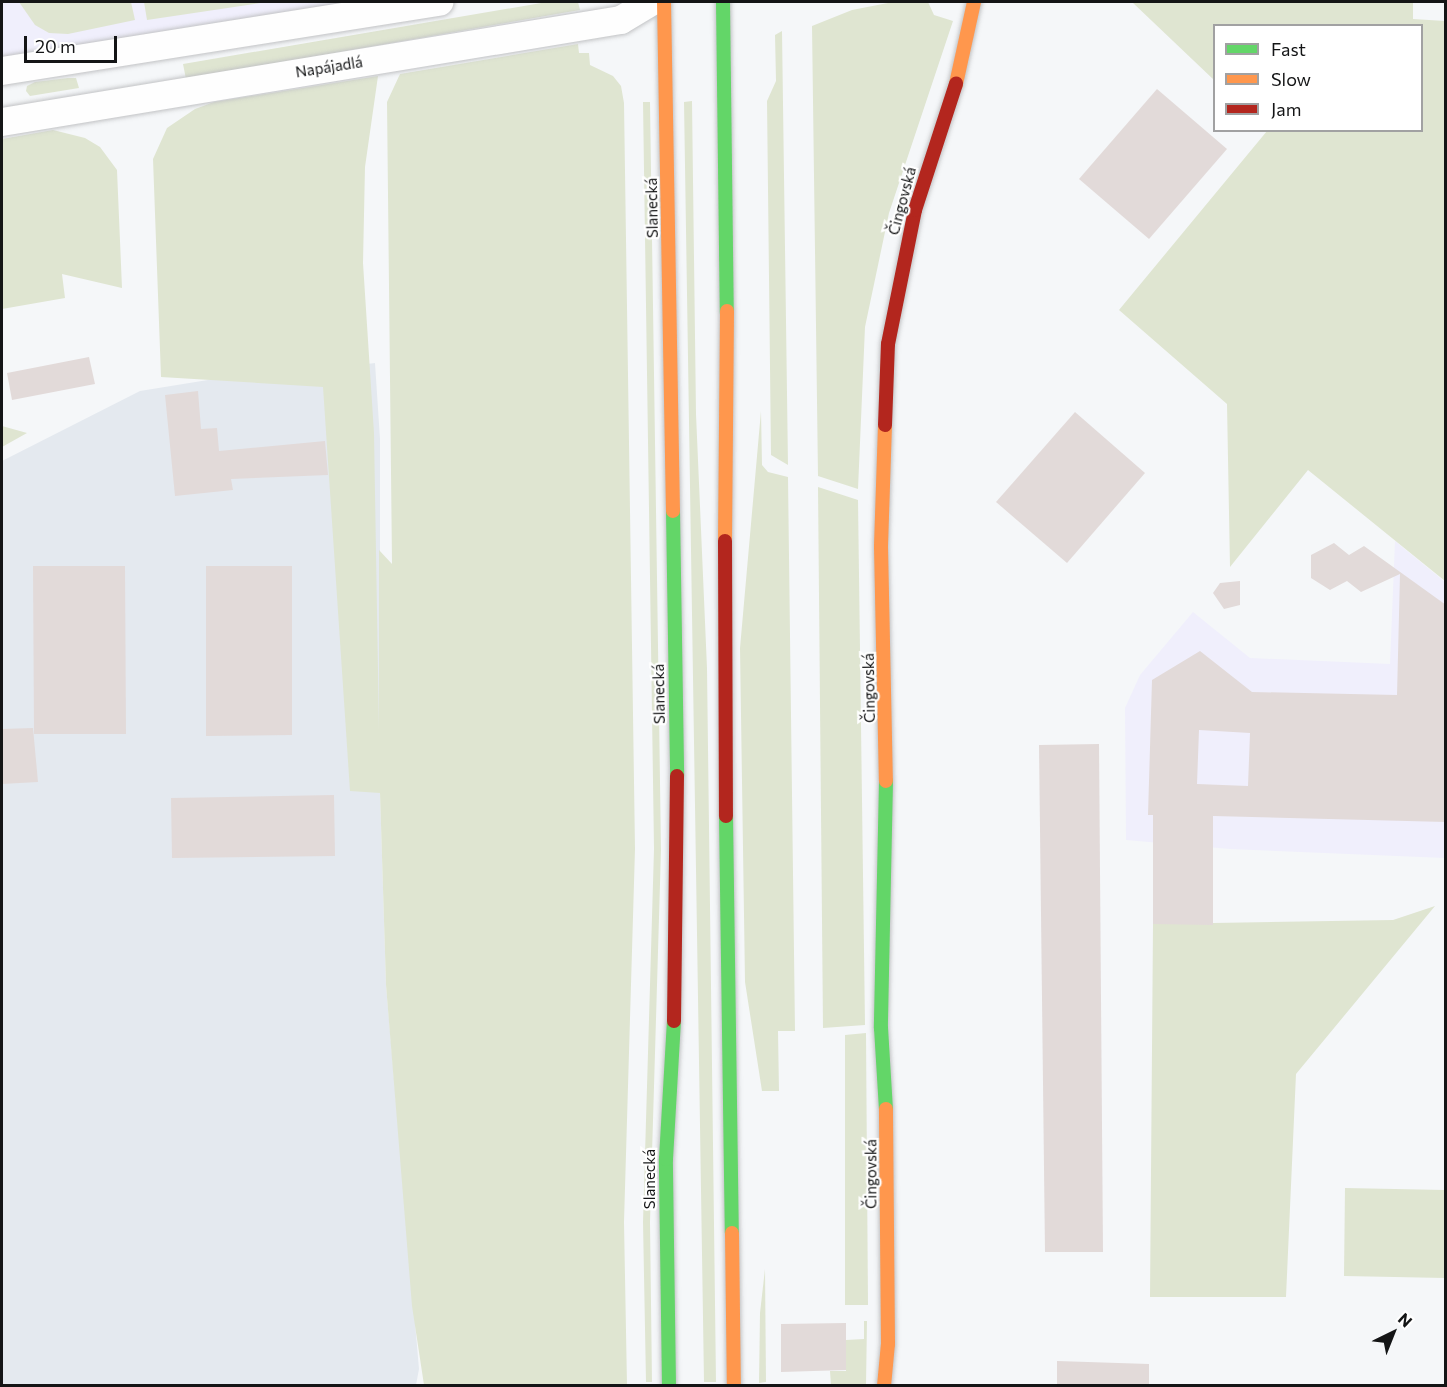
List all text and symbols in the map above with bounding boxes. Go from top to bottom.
scale bar [27,24,120,62]
legend [1213,24,1423,132]
text: 20 m [35,35,76,57]
text: Fast [1271,38,1306,60]
street label: Napájadlá [294,53,364,81]
text: Slow [1271,68,1311,90]
text: Jam [1271,98,1301,120]
street label: Čingovská [884,165,920,237]
street label: Slanecká [642,178,662,238]
street label: Čingovská [859,653,879,723]
street label: Slanecká [649,664,669,724]
street label: Čingovská [862,1139,880,1209]
street label: Slanecká [641,1149,659,1209]
north arrow [1363,1303,1423,1363]
text: N [1395,1308,1416,1331]

